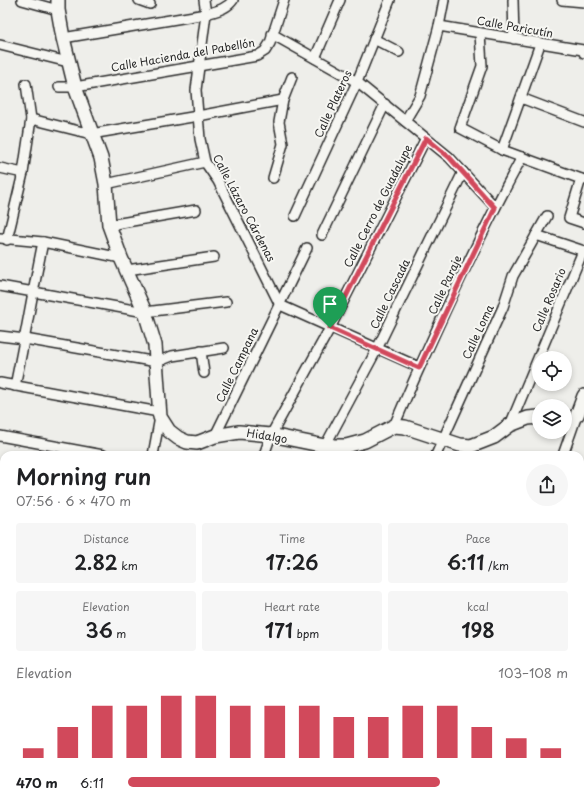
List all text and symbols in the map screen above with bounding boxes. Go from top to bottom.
street label: Calle Paricutín [476,11,555,42]
street label: Calle Hacienda del Pabellón [109,33,256,76]
street label: Calle Plateros [309,67,356,140]
street label: Calle Cerro de Guadalupe [339,141,416,270]
street label: Calle Lázaro Cárdenas [209,151,280,265]
street label: Calle Paraje [423,252,466,317]
street label: Calle Cascada [365,256,414,332]
street label: Calle Rosario [527,265,570,335]
pin [313,287,347,328]
icon: arrive [319,293,341,315]
street label: Calle Loma [457,301,498,362]
street label: Calle Campana [211,324,262,405]
map controls [532,351,572,439]
button: locate [532,351,572,391]
button: layers [532,399,572,439]
street label: Hidalgo [245,424,289,447]
text: Morning run [16,459,151,492]
button: share [526,464,568,506]
text: 07:56 · 6 × 470 m [16,491,131,510]
text: Distance [83,530,129,547]
text: Time [279,530,305,547]
text: Pace [466,530,490,547]
text: 2.82 [74,547,118,577]
text: 17:26 [265,547,319,577]
text: 6:11 [447,547,484,577]
text: km [118,557,138,574]
text: /km [484,557,509,574]
text: Elevation [82,598,130,615]
text: Heart rate [264,598,320,615]
text: kcal [467,598,489,615]
text: 36 [86,615,113,645]
text: 171 [265,615,293,645]
text: 198 [461,615,495,645]
text: m [113,625,126,642]
text: bpm [293,625,319,642]
text: Elevation [16,663,72,682]
text: 103–108 m [498,663,568,682]
text: 470 m [16,773,58,792]
text: 6:11 [80,773,104,792]

